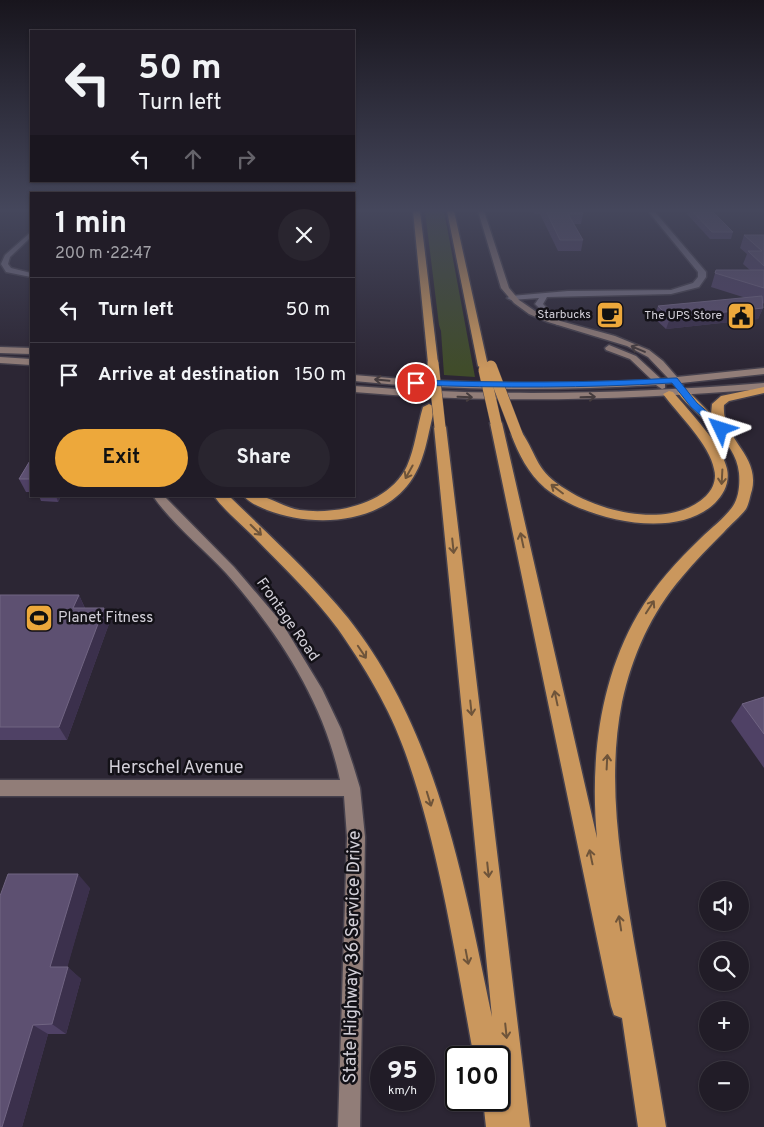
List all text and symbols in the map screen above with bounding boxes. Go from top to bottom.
text: 50 m [138,47,222,91]
icon: left [55,50,120,115]
text: Turn left [138,90,221,117]
icon: left [126,145,154,173]
icon: ahead [179,145,207,173]
icon: right [232,145,260,173]
text: 1 min [55,206,127,243]
button: close [278,209,330,261]
text: 200 m · 22:47 [55,244,151,264]
icon: left [55,296,83,324]
text: Turn left [98,298,174,322]
text: 50 m [285,298,330,322]
cafe icon: Starbucks [595,300,625,330]
public building icon: The UPS Store [726,301,756,331]
place label: Starbucks [537,307,591,323]
place label: The UPS Store [644,308,722,324]
one-way arrow [631,343,646,353]
icon: arrive [55,361,83,389]
pin [395,362,437,404]
text: Arrive at destination [98,363,279,387]
text: 150 m [294,363,346,387]
icon: arrive [402,369,430,397]
one-way arrow [375,376,391,385]
one-way arrow [457,392,473,402]
one-way arrow [579,392,595,402]
position arrow [694,402,746,454]
button: Exit [55,429,188,487]
button: Share [198,429,330,487]
one-way arrow [404,465,414,480]
one-way arrow [717,469,726,485]
one-way arrow [550,484,564,494]
one-way arrow [249,524,262,536]
one-way arrow [516,532,526,548]
one-way arrow [448,538,458,554]
street label: Frontage Road [251,575,323,665]
one-way arrow [646,601,656,615]
sports icon: Planet Fitness [24,603,54,633]
place label: Planet Fitness [58,609,153,628]
one-way arrow [357,645,367,659]
one-way arrow [551,691,560,707]
one-way arrow [466,700,476,716]
one-way arrow [602,754,611,770]
street label: Herschel Avenue [108,757,244,780]
one-way arrow [425,791,435,807]
street label: State Highway 36 Service Drive [339,830,367,1084]
one-way arrow [586,850,595,866]
one-way arrow [483,861,493,877]
map controls [699,881,749,1111]
button: sound [699,881,749,931]
one-way arrow [614,916,624,932]
button: search [699,941,749,991]
one-way arrow [463,949,473,965]
button: + [699,1001,749,1051]
one-way arrow [501,1023,511,1039]
speed limit sign: 100 [445,1046,510,1111]
text: 95 [387,1056,418,1088]
button: − [699,1061,749,1111]
text: km/h [388,1083,417,1099]

